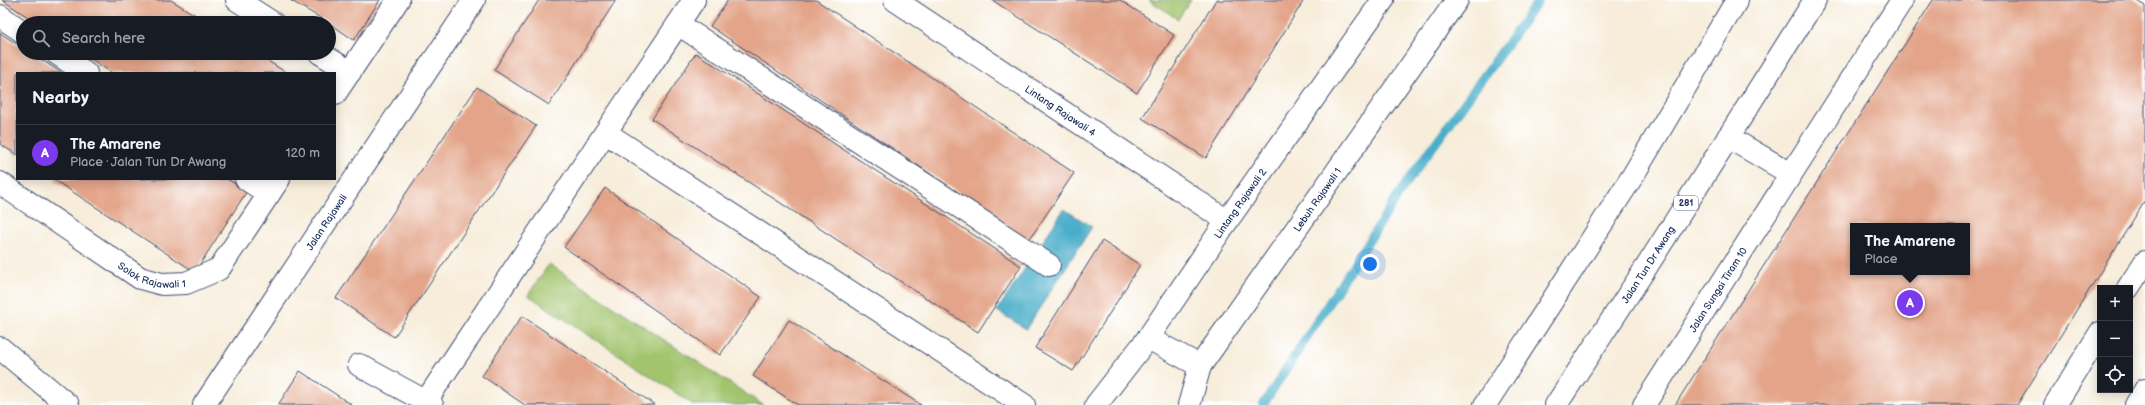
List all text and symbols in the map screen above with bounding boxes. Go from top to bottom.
search box [16,16,336,60]
icon: search [30,27,52,49]
text: Search here [62,29,145,48]
street label: Lintang Rajawali 4 [1022,83,1098,139]
text: Nearby [32,88,89,108]
text: The Amarene [70,135,161,154]
text: A [41,145,49,161]
text: 120 m [285,145,320,161]
text: Place · Jalan Tun Dr Awang [70,154,226,170]
street label: Lintang Rajawali 2 [1212,166,1269,241]
street label: Lebuh Rajawali 1 [1291,166,1344,234]
street label: Jalan Rajawali [304,192,350,253]
road number: 281 [1674,196,1698,210]
popup [1850,223,1970,275]
street label: Jalan Tun Dr Awang [1619,224,1678,306]
text: The Amarene [1865,232,1955,251]
street label: Jalan Sungai Tiram 10 [1687,245,1750,335]
text: Place [1865,251,1897,267]
your location [1360,254,1380,274]
street label: Solok Rajawali 1 [115,260,186,291]
map controls [2097,285,2133,393]
button: + [2097,285,2133,321]
pin: A [1897,288,1923,318]
button: − [2097,321,2133,357]
button: locate [2097,357,2133,393]

